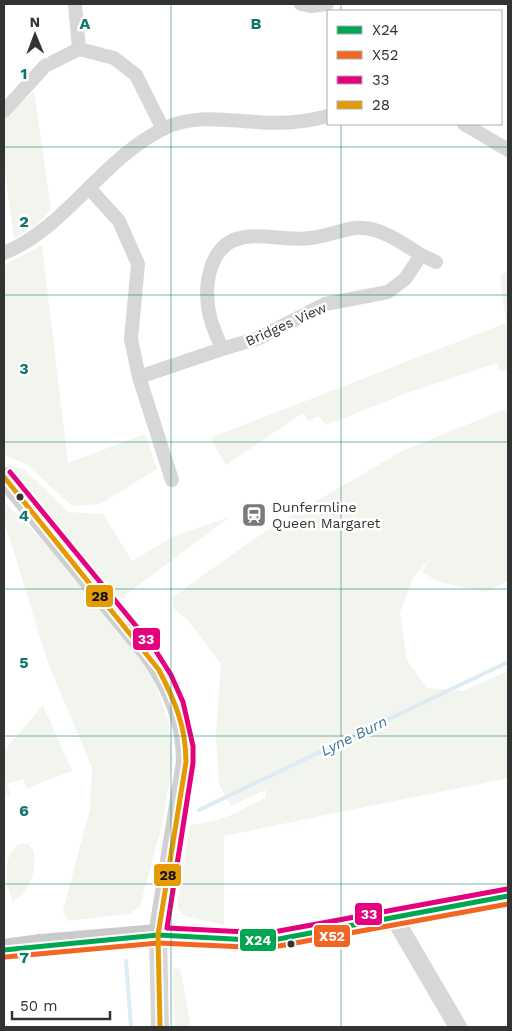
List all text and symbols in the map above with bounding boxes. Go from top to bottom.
north arrow [10,10,60,60]
legend [327,10,502,125]
text: N [29,14,40,30]
text: A [80,14,91,33]
text: B [251,14,262,33]
text: X24 [372,21,398,39]
text: X52 [372,46,399,64]
text: 1 [21,64,27,83]
text: 33 [372,71,390,89]
text: 28 [372,96,390,114]
text: 2 [19,212,29,231]
street label: Bridges View [243,299,329,349]
text: 3 [19,359,29,378]
unlabelled marker [15,492,25,502]
place label: Dunfermline Queen Margaret [272,499,381,531]
station icon: Dunfermline Queen Margaret [241,502,267,528]
text: 4 [19,506,29,525]
line badge: 28 [85,584,114,608]
text: 28 [91,588,109,604]
line badge: 33 [132,627,161,651]
text: 33 [138,631,154,647]
text: 5 [19,653,29,672]
water label: Lyne Burn [318,712,390,760]
text: 6 [19,801,29,820]
line badge: 28 [153,863,182,887]
text: 28 [159,867,177,883]
line badge: 33 [354,902,383,926]
text: 33 [361,906,377,922]
line badge: X52 [313,924,351,948]
line badge: X24 [239,928,277,952]
text: X52 [319,928,345,944]
text: X24 [245,932,271,948]
unlabelled marker [286,939,296,949]
text: 7 [19,948,29,967]
scale bar [12,988,110,1020]
text: 50 m [20,997,57,1015]

